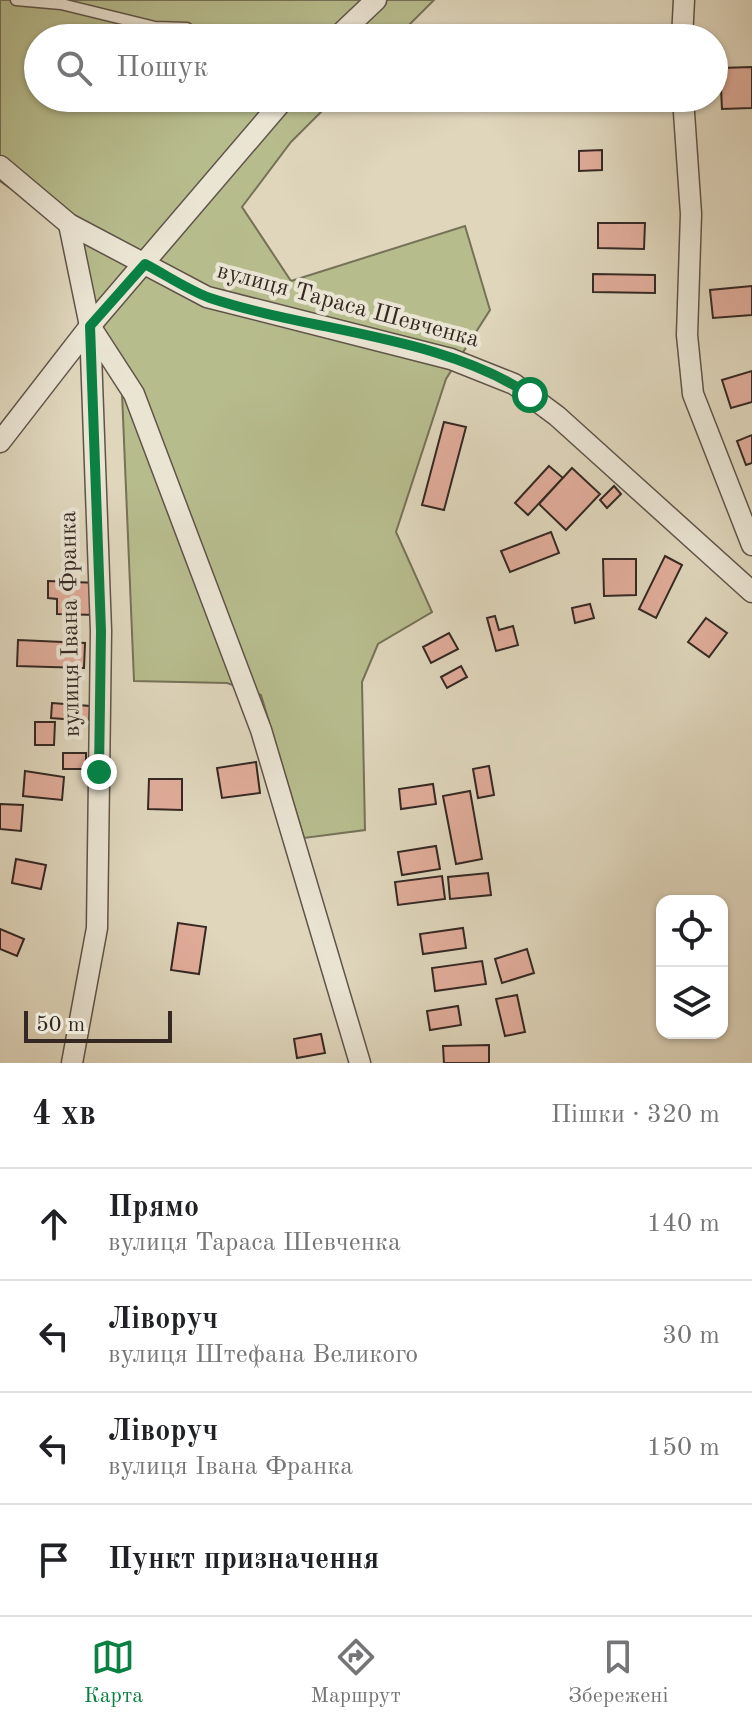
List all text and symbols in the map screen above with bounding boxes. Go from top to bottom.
search box [24,24,728,112]
icon: search [52,46,96,90]
text: Пошук [116,53,208,83]
street label: вулиця Тараса Шевченка [214,259,482,353]
route start [512,377,548,413]
street label: вулиця Івана Франка [57,511,85,737]
route end [81,754,117,790]
map controls [656,895,728,1039]
button: locate [656,895,728,967]
button: layers [656,967,728,1039]
scale bar [24,1007,172,1043]
text: 50 m [36,1014,85,1036]
text: 4 хв [32,1098,96,1132]
text: Пішки · 320 m [551,1102,720,1128]
text: Прямо [108,1193,199,1223]
icon: ahead [32,1202,76,1246]
text: 140 m [647,1211,720,1237]
text: вулиця Тараса Шевченка [108,1230,401,1256]
text: Ліворуч [108,1305,218,1335]
icon: left [32,1314,76,1358]
text: 30 m [662,1323,720,1349]
text: вулиця Штефана Великого [108,1342,418,1368]
text: Ліворуч [108,1417,218,1447]
icon: left [32,1426,76,1470]
text: 150 m [647,1435,720,1461]
text: вулиця Івана Франка [108,1454,353,1480]
icon: arrive [32,1538,76,1582]
text: Пункт призначення [108,1545,379,1575]
tab: Карта [84,1635,143,1710]
tab: Маршрут [310,1635,401,1710]
tab: Збережені [568,1635,668,1710]

